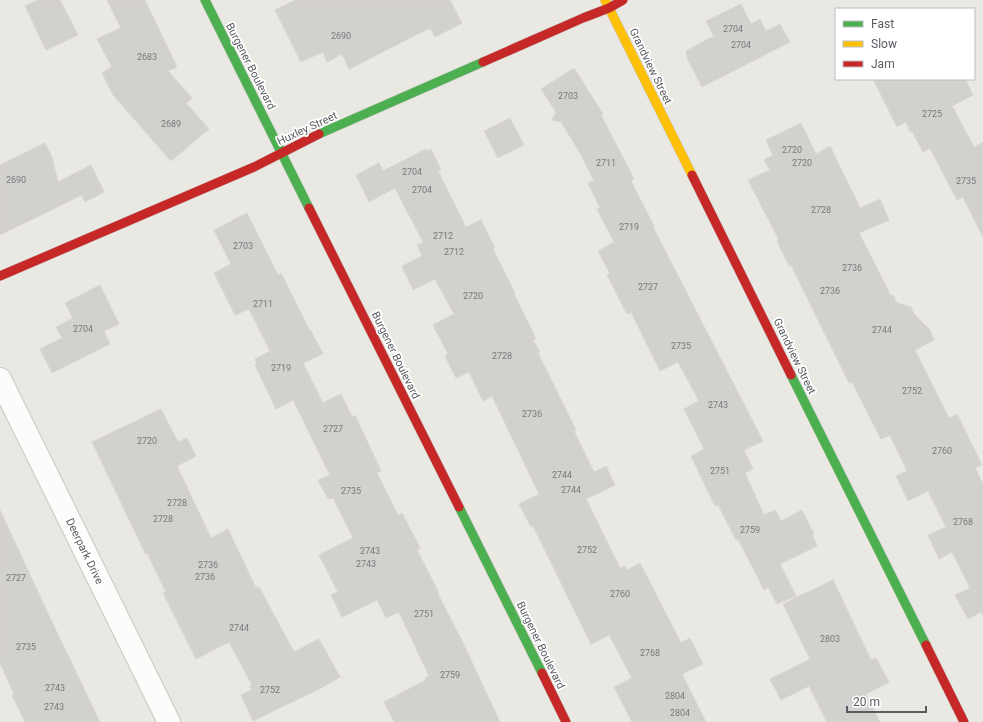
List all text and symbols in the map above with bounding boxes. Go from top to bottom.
legend [835,8,975,80]
text: Fast [871,17,894,31]
street label: Burgener Boulevard [223,21,278,112]
house number: 2704 [723,24,743,34]
street label: Grandview Street [626,26,675,107]
house number: 2690 [331,31,351,41]
text: Slow [871,37,897,51]
house number: 2704 [731,40,751,50]
house number: 2683 [137,52,157,62]
text: Jam [871,57,895,71]
house number: 2703 [558,91,578,101]
street label: Huxley Street [275,109,340,148]
house number: 2725 [922,109,942,119]
house number: 2689 [161,119,181,129]
house number: 2720 [782,145,802,155]
house number: 2711 [596,158,616,168]
house number: 2720 [792,158,812,168]
house number: 2704 [402,167,422,177]
house number: 2690 [6,175,26,185]
house number: 2735 [956,176,976,186]
house number: 2704 [412,185,432,195]
house number: 2728 [811,205,831,215]
house number: 2719 [619,222,639,232]
house number: 2712 [433,231,453,241]
house number: 2703 [233,241,253,251]
house number: 2712 [444,247,464,257]
house number: 2736 [842,263,862,273]
house number: 2727 [638,282,658,292]
house number: 2736 [820,286,840,296]
house number: 2720 [463,291,483,301]
house number: 2711 [253,299,273,309]
street label: Burgener Boulevard [369,309,422,401]
street label: Grandview Street [770,316,819,397]
house number: 2704 [73,324,93,334]
house number: 2744 [872,325,892,335]
house number: 2735 [671,341,691,351]
house number: 2728 [492,351,512,361]
house number: 2719 [271,363,291,373]
house number: 2752 [902,386,922,396]
house number: 2743 [708,400,728,410]
house number: 2736 [522,409,542,419]
house number: 2727 [323,424,343,434]
house number: 2720 [137,436,157,446]
house number: 2760 [932,446,952,456]
house number: 2751 [710,466,730,476]
house number: 2744 [552,470,572,480]
house number: 2744 [561,485,581,495]
house number: 2735 [341,486,361,496]
house number: 2728 [167,498,187,508]
house number: 2728 [153,514,173,524]
street label: Deerpark Drive [63,516,106,586]
house number: 2768 [953,517,973,527]
house number: 2759 [740,525,760,535]
house number: 2752 [577,545,597,555]
house number: 2743 [360,546,380,556]
house number: 2743 [356,559,376,569]
house number: 2736 [198,560,218,570]
house number: 2736 [195,572,215,582]
house number: 2727 [6,573,26,583]
house number: 2760 [610,589,630,599]
street label: Burgener Boulevard [514,599,567,691]
house number: 2751 [414,609,434,619]
house number: 2744 [229,623,249,633]
house number: 2803 [820,634,840,644]
house number: 2735 [16,642,36,652]
house number: 2768 [640,648,660,658]
house number: 2759 [440,670,460,680]
house number: 2743 [45,683,65,693]
house number: 2752 [260,685,280,695]
scale bar [847,688,926,714]
house number: 2804 [665,691,685,701]
text: 20 m [853,695,880,709]
house number: 2743 [44,702,64,712]
house number: 2804 [670,708,690,718]

